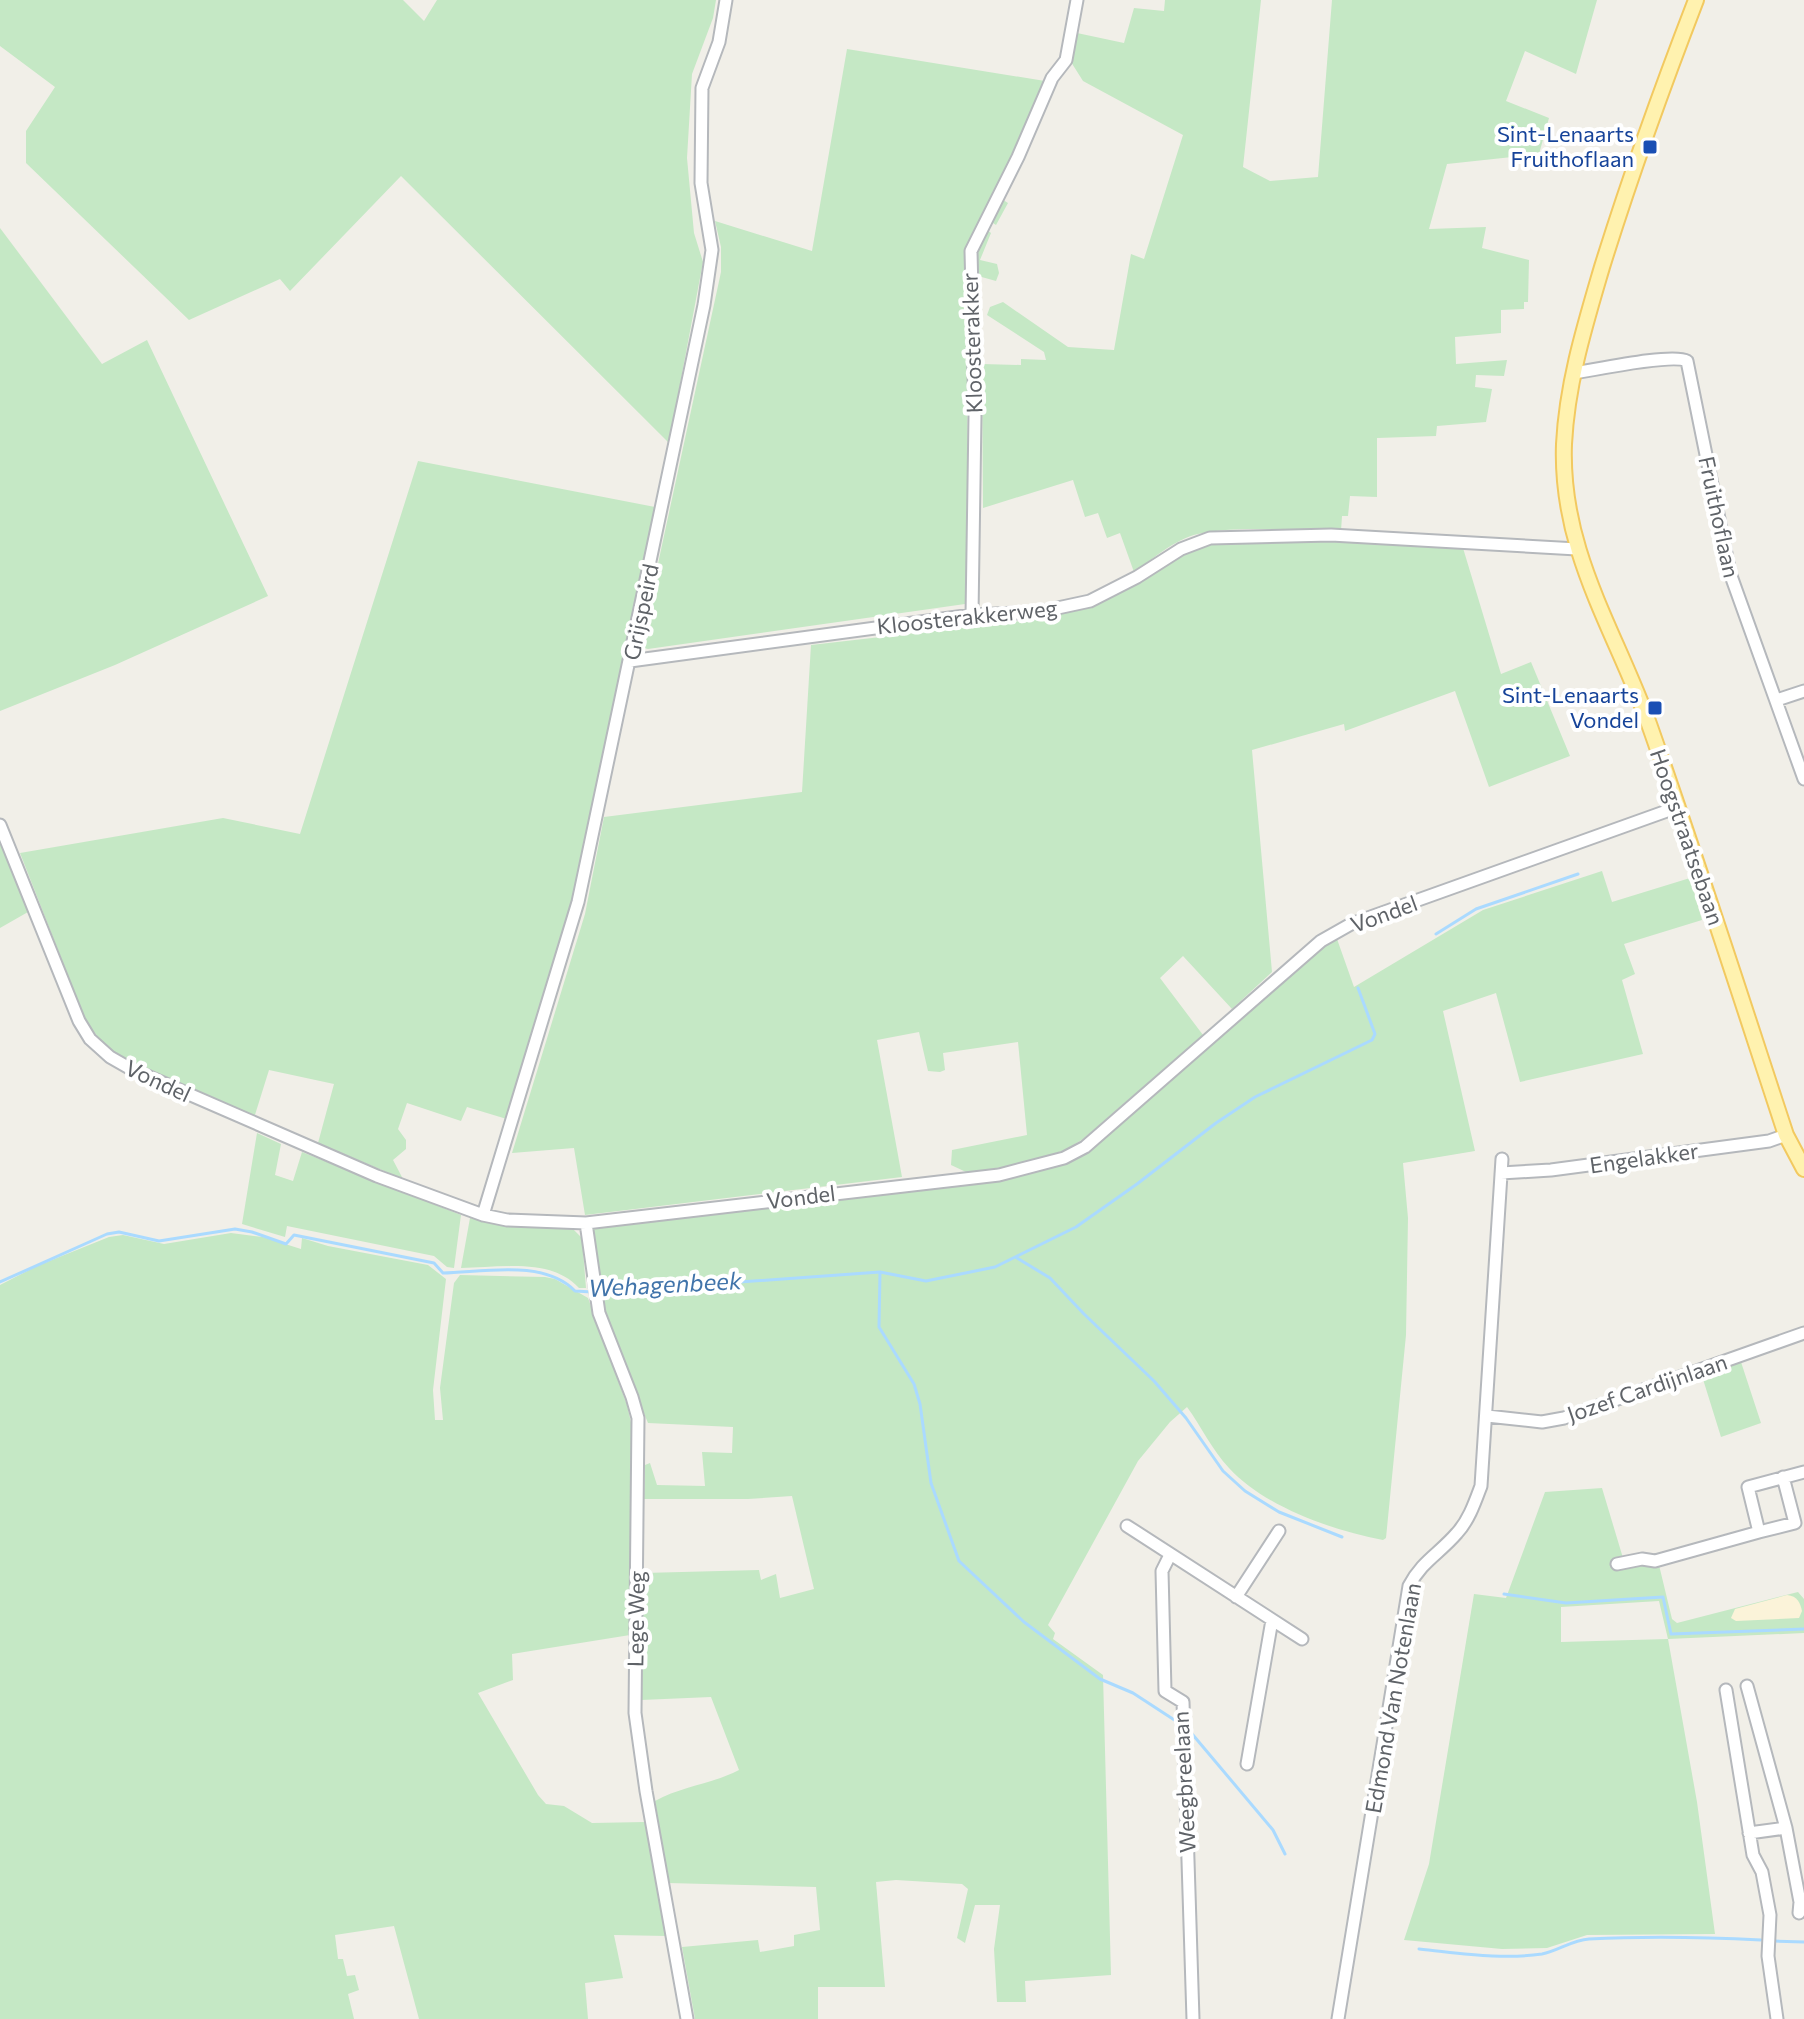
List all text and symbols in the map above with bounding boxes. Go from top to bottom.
place label: Sint-Lenaarts Fruithoflaan [1497,120,1634,172]
marker: Sint-Lenaarts Fruithoflaan [1641,138,1659,156]
street label: Kloosterakker [956,272,987,414]
street label: Fruithoflaan [1693,454,1746,580]
street label: Grijspeird [617,561,664,662]
street label: Kloosterakkerweg [875,594,1059,639]
place label: Sint-Lenaarts Vondel [1502,681,1639,733]
marker: Sint-Lenaarts Vondel [1646,699,1664,717]
street label: Hoogstraatsebaan [1645,745,1730,928]
street label: Vondel [1347,889,1421,938]
street label: Vondel [121,1054,195,1107]
street label: Engelakker [1588,1136,1700,1179]
street label: Vondel [765,1179,837,1214]
water label: Wehagenbeek [587,1265,743,1302]
street label: Jozef Cardijnlaan [1563,1347,1730,1428]
street label: Lege Weg [621,1571,650,1667]
street label: Edmond Van Notenlaan [1359,1580,1426,1815]
street label: Weegbreelaan [1166,1710,1201,1854]

